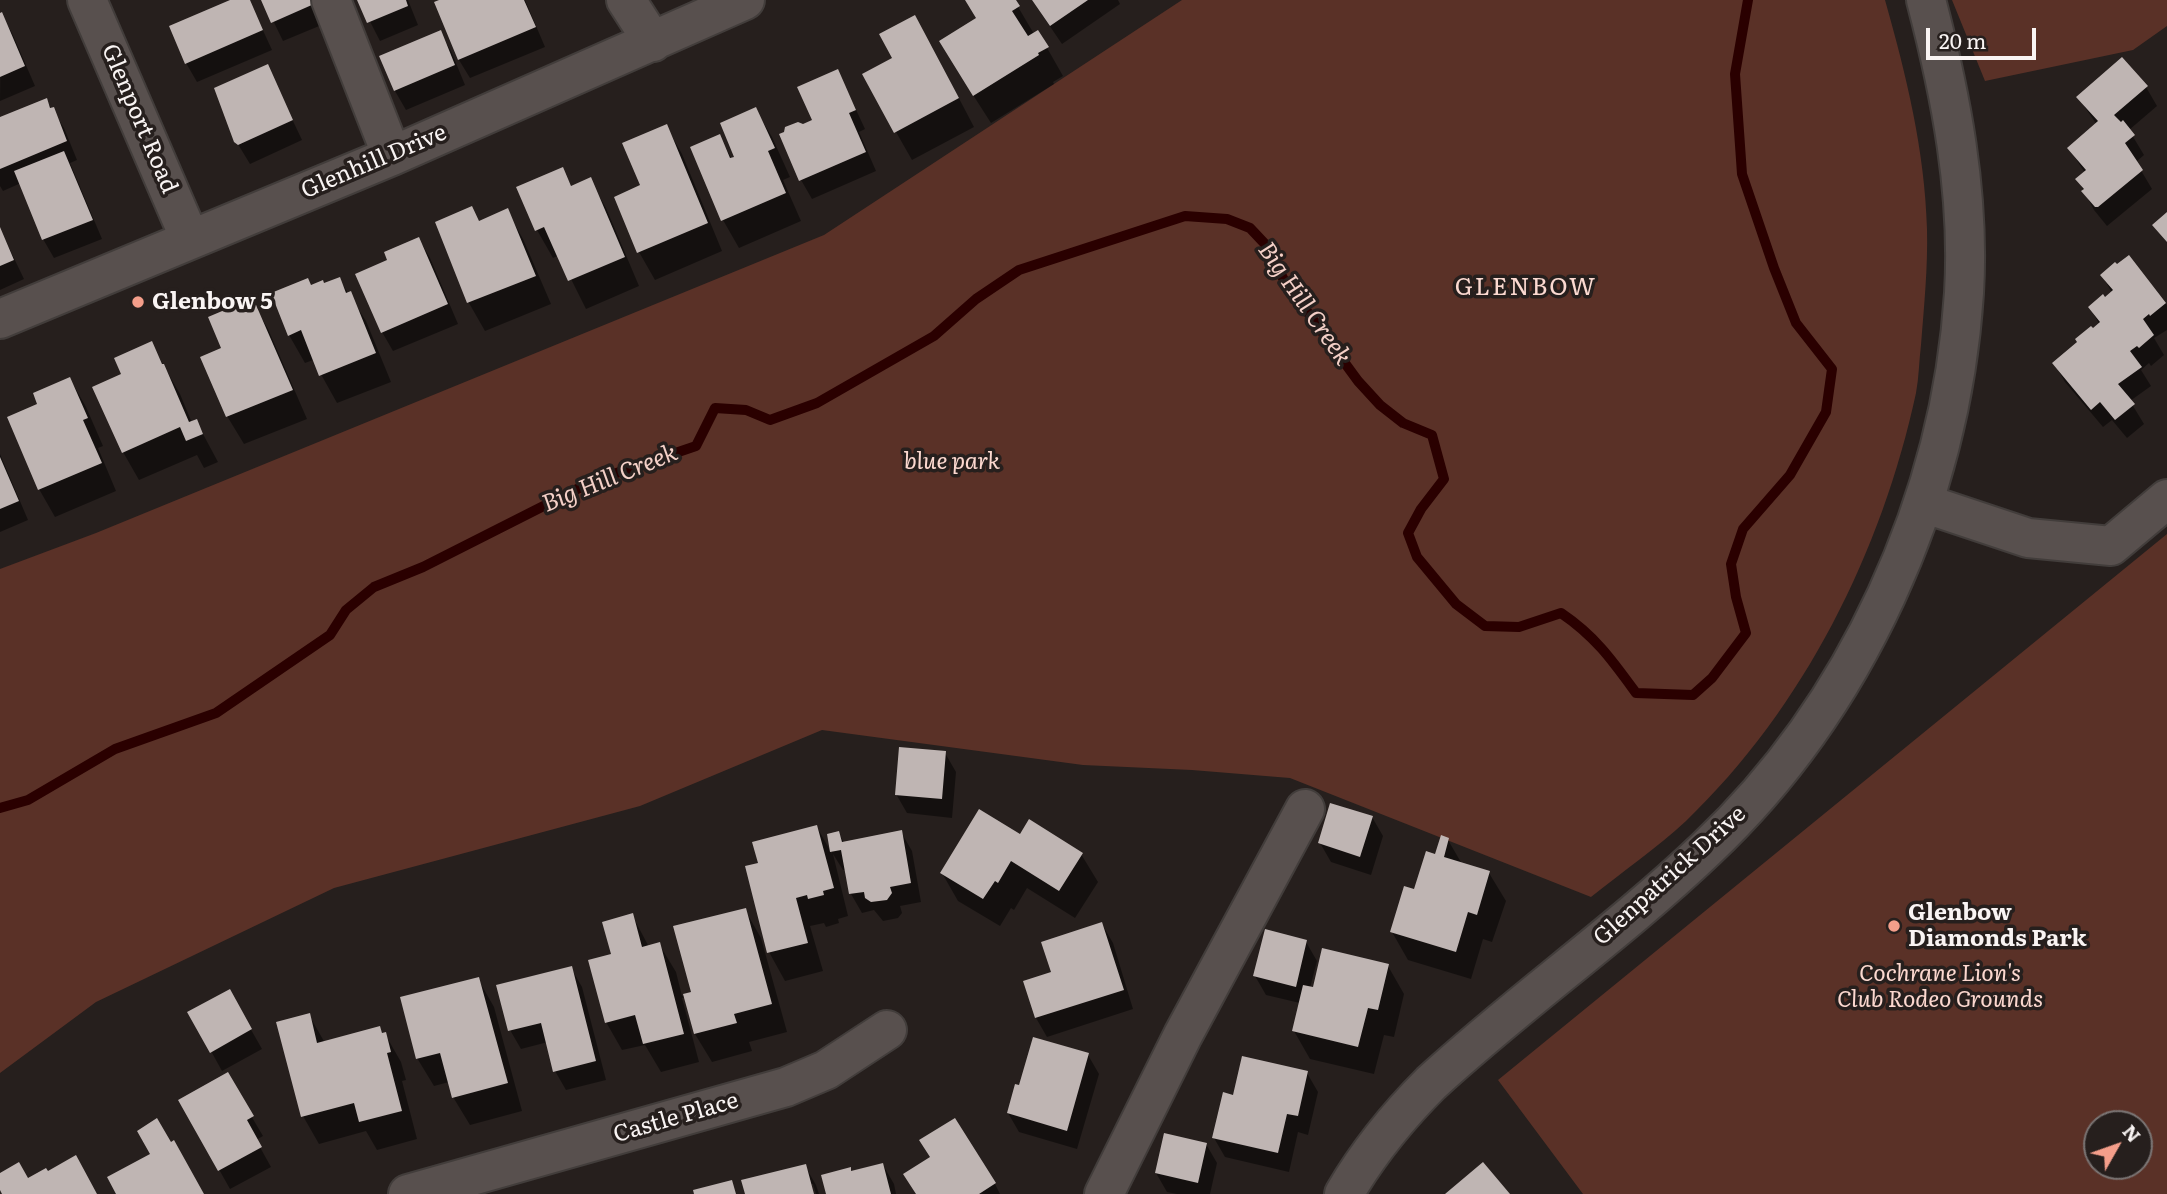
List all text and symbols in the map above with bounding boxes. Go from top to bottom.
scale bar [1929,14,2039,58]
text: 20 m [1939,24,1986,55]
street label: Glenport Road [95,40,183,198]
street label: Glenhill Drive [297,119,451,205]
water label: Big Hill Creek [1251,237,1357,371]
district label: GLENBOW [1456,274,1596,302]
place label: Glenbow 5 [152,288,273,316]
marker: Glenbow 5 [130,294,146,310]
water label: Big Hill Creek [538,439,682,519]
park label: blue park [904,448,1000,476]
street label: Glenpatrick Drive [1588,800,1752,952]
place label: Glenbow Diamonds Park [1908,899,2087,953]
marker: Glenbow Diamonds Park [1886,918,1902,934]
park label: Cochrane Lion's Club Rodeo Grounds [1837,960,2043,1014]
street label: Castle Place [610,1087,742,1149]
north arrow [2083,1110,2153,1180]
text: N [2117,1118,2148,1148]

